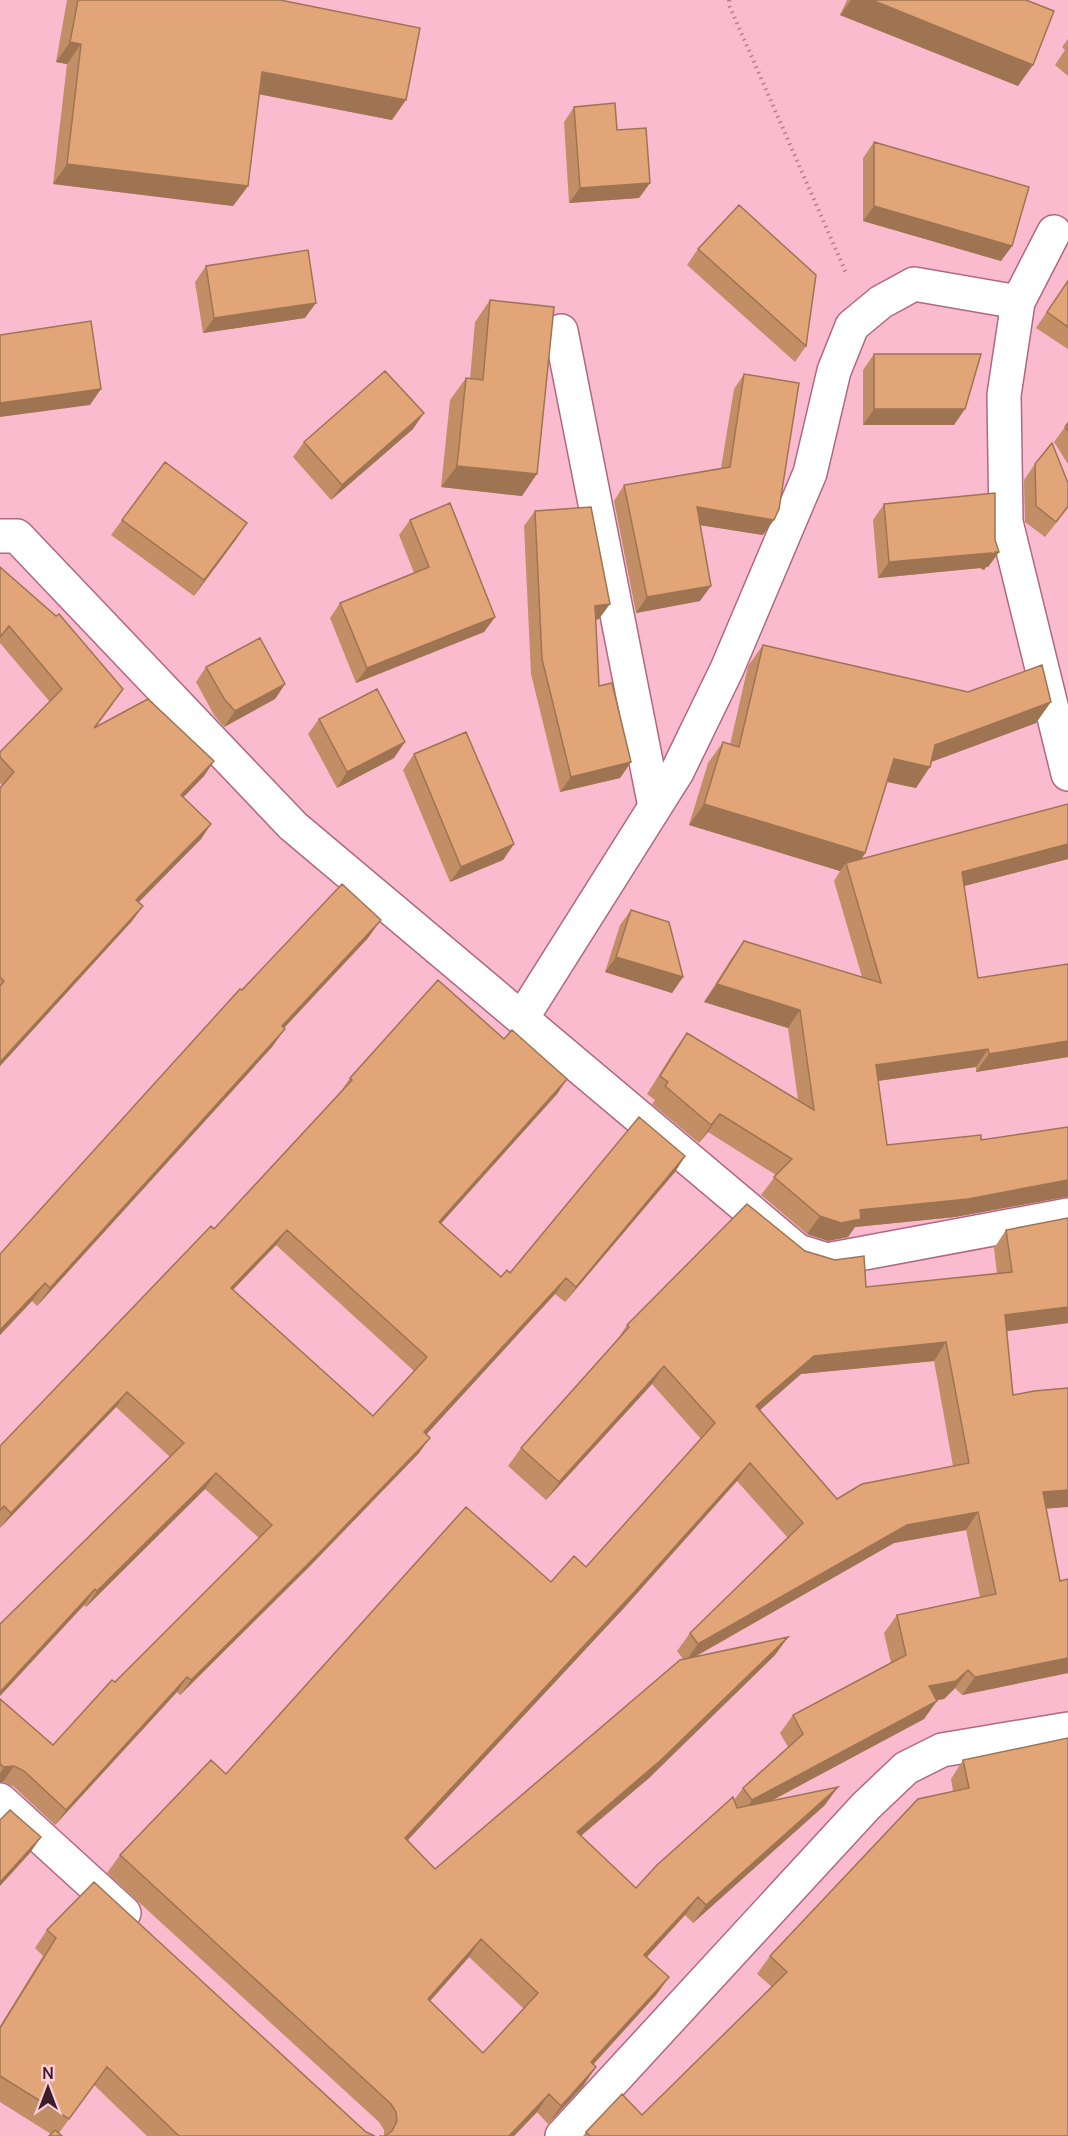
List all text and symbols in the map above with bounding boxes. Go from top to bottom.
north arrow [18,2058,78,2118]
text: N [42,2062,54,2084]

